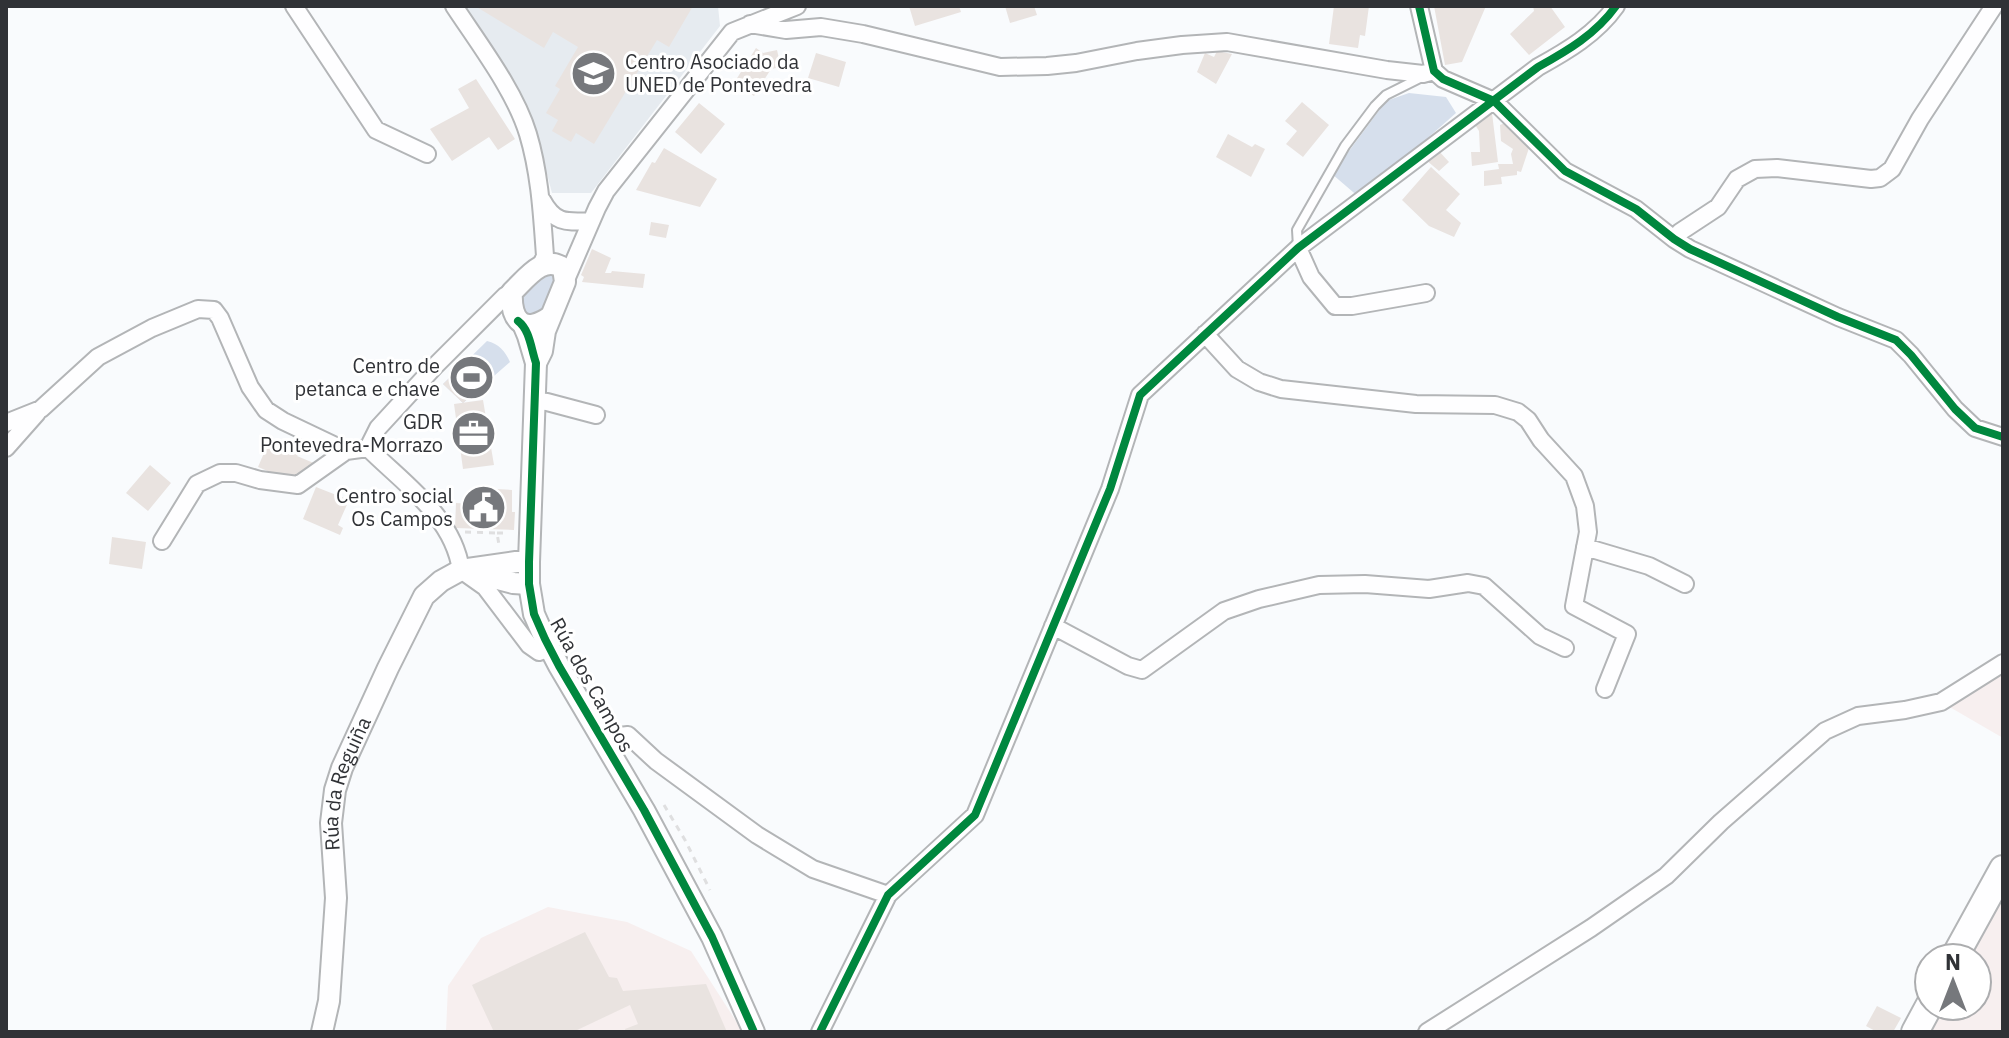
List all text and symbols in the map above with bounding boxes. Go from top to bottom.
place label: Centro Asociado da UNED de Pontevedra [625,48,812,98]
school or university icon: Centro Asociado da UNED de Pontevedra [570,50,618,98]
place label: Centro de petanca e chave [295,352,440,402]
sports icon: Centro de petanca e chave [447,353,495,401]
place label: GDR Pontevedra-Morrazo [260,408,443,458]
office icon: GDR Pontevedra-Morrazo [450,410,498,458]
place label: Centro social Os Campos [336,482,453,532]
public building icon: Centro social Os Campos [460,484,508,532]
street label: Rúa dos Campos [544,613,641,757]
street label: Rúa da Reguiña [317,712,377,852]
north arrow [1913,942,1993,1022]
text: N [1945,947,1961,976]

